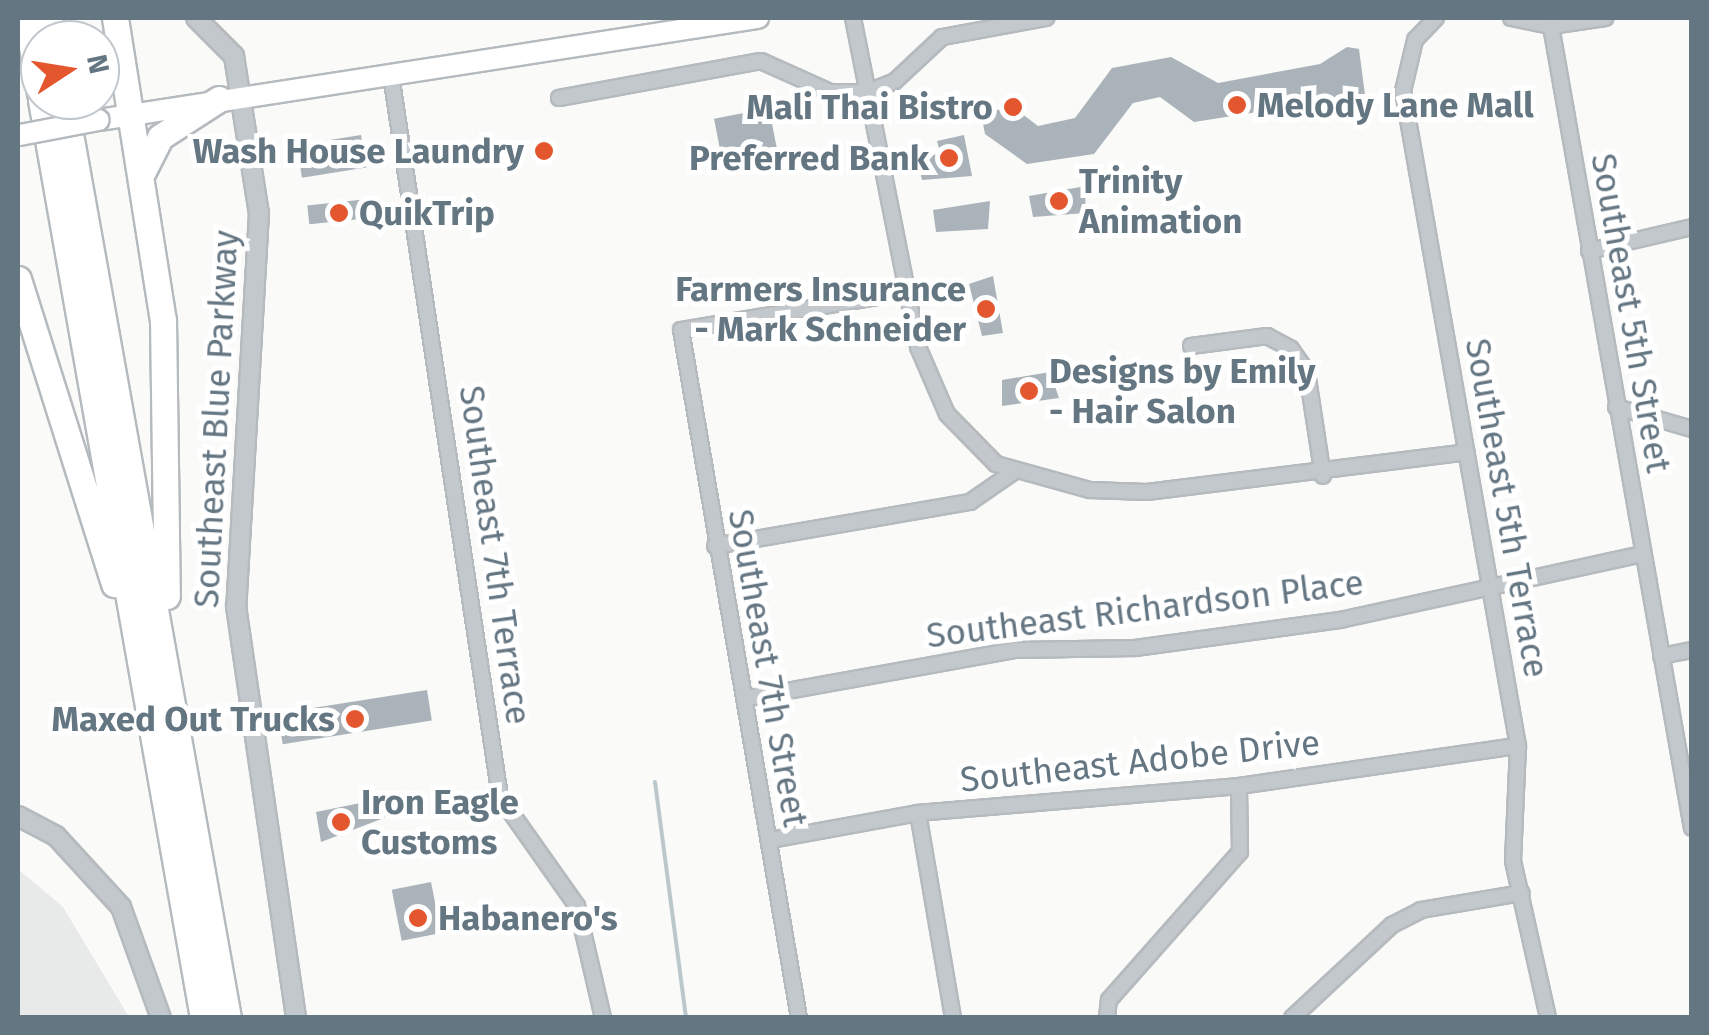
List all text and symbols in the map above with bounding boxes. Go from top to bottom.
north arrow [20,20,120,120]
text: N [80,52,116,77]
place label: Melody Lane Mall [1257,84,1534,126]
place label: Mali Thai Bistro [746,86,993,128]
marker: Melody Lane Mall [1226,94,1248,116]
marker: Mali Thai Bistro [1002,96,1024,118]
place label: Wash House Laundry [193,130,524,172]
place label: Preferred Bank [689,137,929,179]
marker: Wash House Laundry [533,140,555,162]
marker: Preferred Bank [938,147,960,169]
street label: Southeast 5th Street [1582,150,1680,476]
place label: Trinity Animation [1079,160,1242,242]
marker: Trinity Animation [1048,190,1070,212]
place label: QuikTrip [359,192,495,234]
marker: QuikTrip [328,202,350,224]
street label: Southeast Blue Parkway [185,229,247,609]
place label: Farmers Insurance - Mark Schneider [675,268,966,350]
marker: Farmers Insurance - Mark Schneider [975,298,997,320]
street label: Southeast 5th Terrace [1456,335,1558,681]
place label: Designs by Emily - Hair Salon [1049,350,1315,432]
marker: Designs by Emily - Hair Salon [1018,380,1040,402]
street label: Southeast 7th Terrace [450,383,540,727]
street label: Southeast 7th Street [719,506,817,830]
street label: Southeast Richardson Place [924,561,1366,657]
place label: Maxed Out Trucks [52,698,335,740]
marker: Maxed Out Trucks [344,708,366,730]
street label: Southeast Adobe Drive [958,721,1322,801]
place label: Iron Eagle Customs [361,781,519,863]
marker: Iron Eagle Customs [330,811,352,833]
place label: Habanero's [438,897,618,939]
marker: Habanero's [407,907,429,929]

